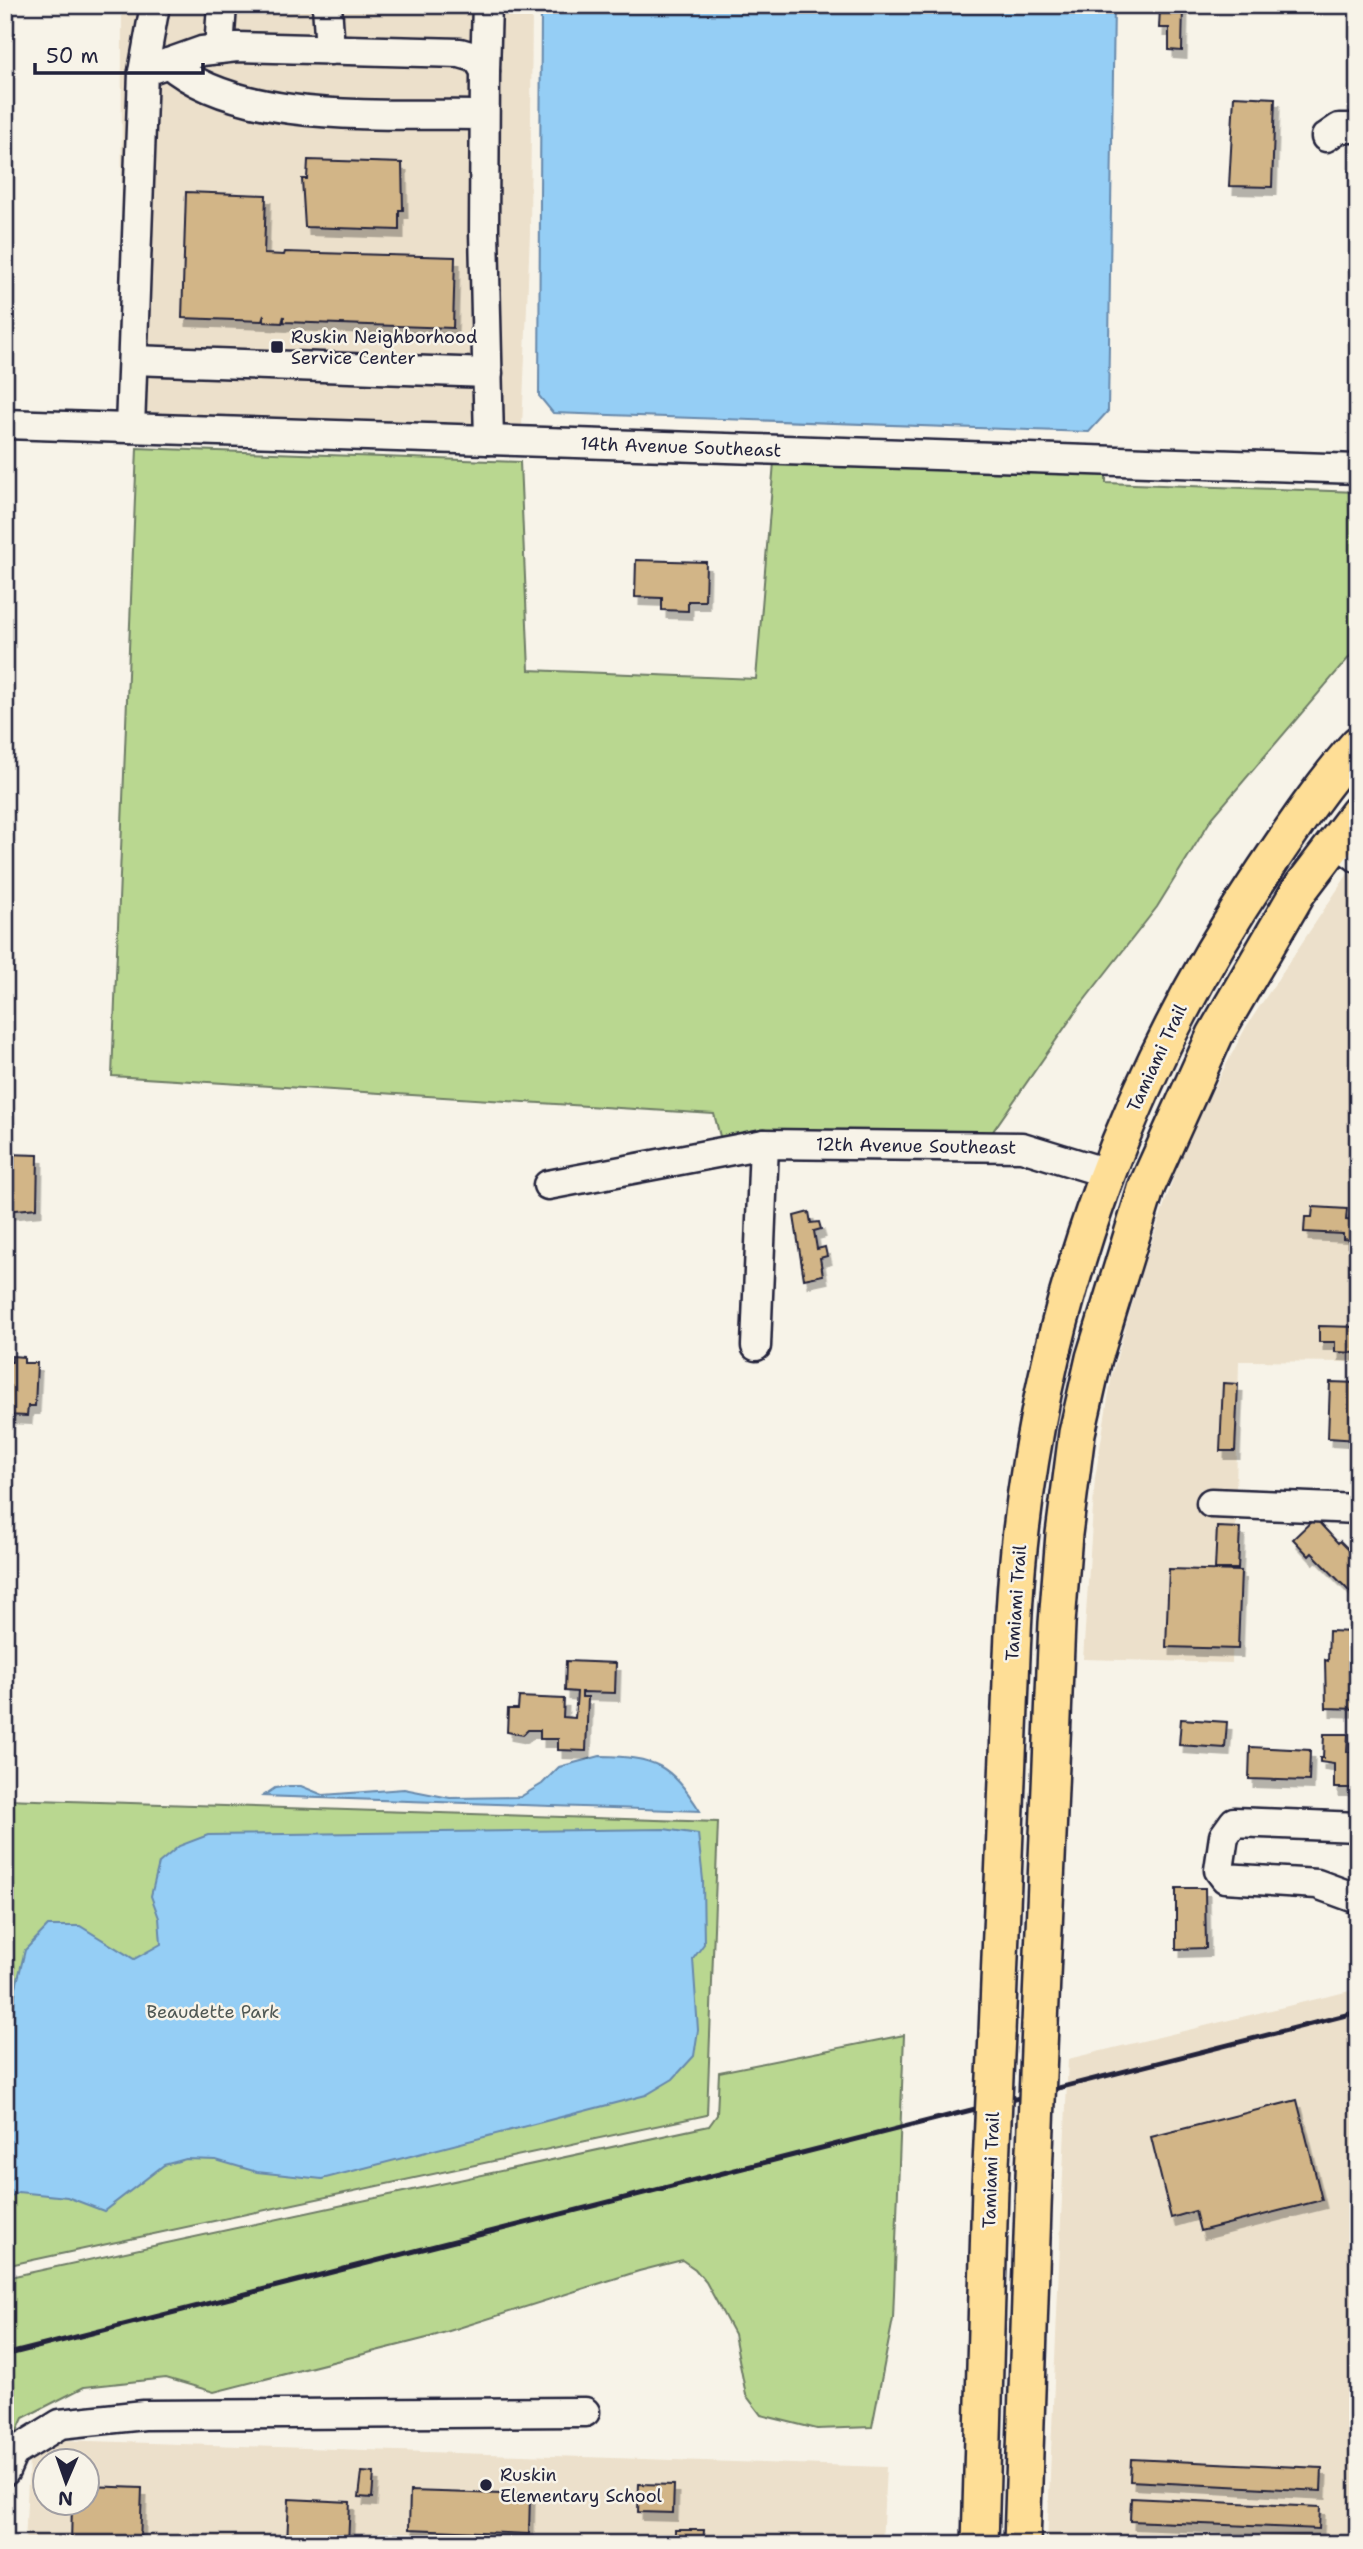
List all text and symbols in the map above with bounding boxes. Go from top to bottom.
scale bar [35,32,203,76]
text: 50 m [46,42,99,70]
place label: Ruskin Neighborhood Service Center [291,325,477,370]
marker: Ruskin Neighborhood Service Center [269,339,285,355]
street label: 14th Avenue Southeast [580,432,782,463]
street label: Tamiami Trail [1122,1000,1193,1116]
street label: 12th Avenue Southeast [816,1132,1017,1160]
street label: Tamiami Trail [1000,1543,1032,1662]
park label: Beaudette Park [147,2000,279,2024]
street label: Tamiami Trail [977,2111,1005,2229]
north arrow [32,2448,102,2518]
place label: Ruskin Elementary School [500,2463,663,2508]
marker: Ruskin Elementary School [478,2477,494,2493]
text: N [57,2486,73,2511]

